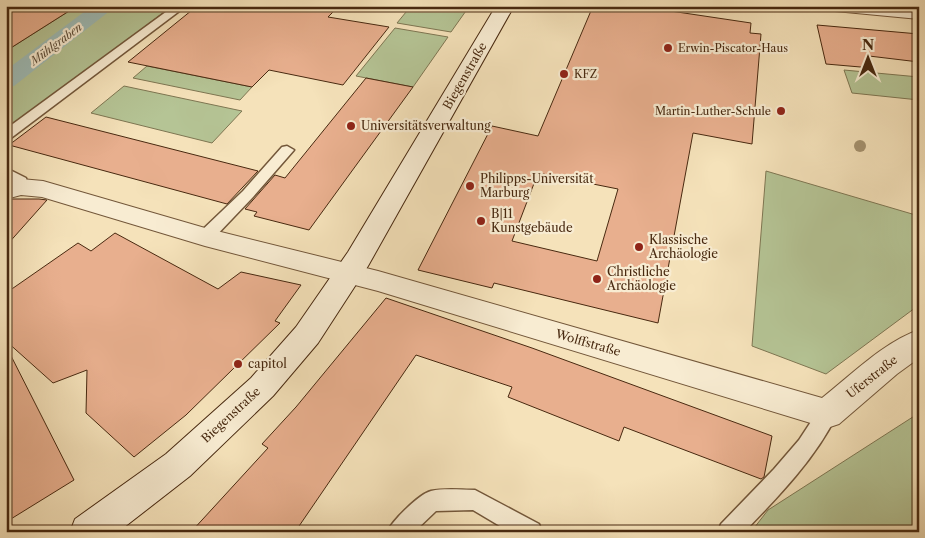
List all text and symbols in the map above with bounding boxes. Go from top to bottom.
water label: Mühlgraben [26,20,85,69]
north arrow [842,32,892,82]
text: N [862,36,874,54]
street label: Biegenstraße [439,39,490,112]
place label: Erwin-Piscator-Haus [678,41,788,55]
marker: Erwin-Piscator-Haus [662,42,674,54]
place label: KFZ [574,67,597,81]
marker: KFZ [558,68,570,80]
place label: Martin-Luther-Schule [655,104,771,118]
marker: Martin-Luther-Schule [775,105,787,117]
place label: Universitätsverwaltung [361,118,491,133]
marker: Universitätsverwaltung [345,120,357,132]
place label: Philipps-Universität Marburg [480,171,594,200]
marker: Philipps-Universität Marburg [464,180,476,192]
place label: B|11 Kunstgebäude [491,206,573,235]
marker: B|11 Kunstgebäude [475,215,487,227]
place label: Klassische Archäologie [648,232,718,261]
marker: Klassische Archäologie [633,241,645,253]
place label: Christliche Archäologie [606,264,676,293]
marker: Christliche Archäologie [591,273,603,285]
street label: Wolffstraße [553,326,623,359]
street label: Uferstraße [843,352,900,401]
place label: capitol [248,356,287,371]
marker: capitol [232,358,244,370]
street label: Biegenstraße [198,383,263,446]

